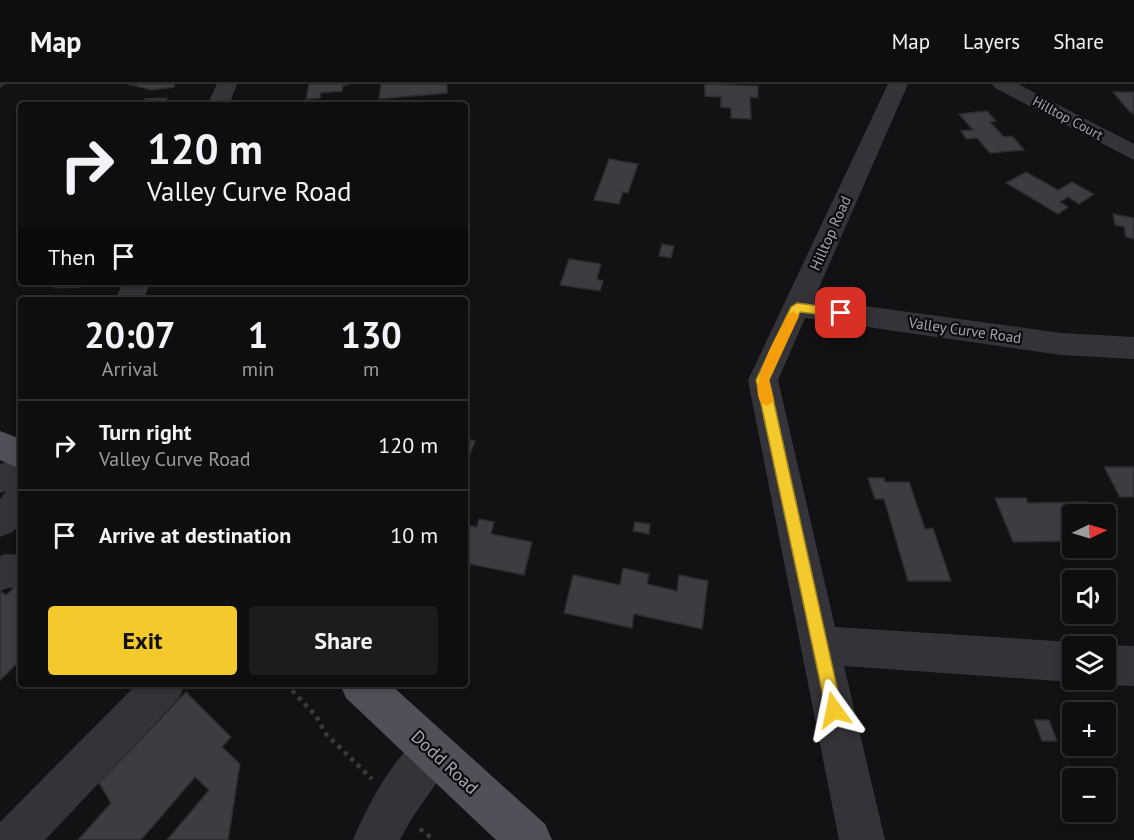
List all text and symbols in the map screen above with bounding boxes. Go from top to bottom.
text: Map [30,23,81,60]
text: Map [892,28,930,55]
text: Layers [963,28,1020,55]
text: Share [1053,28,1104,55]
street label: Hilltop Court [1030,92,1107,144]
text: 120 m [147,121,263,176]
icon: right [48,126,126,204]
text: Valley Curve Road [147,174,352,208]
street label: Hilltop Road [805,193,855,273]
icon: arrive [107,240,140,273]
text: Then [48,243,95,271]
pin [815,287,866,338]
icon: arrive [824,296,857,329]
text: 20:07 [84,311,176,358]
text: 1 [248,311,268,358]
text: 130 [341,311,402,358]
street label: Valley Curve Road [906,313,1023,347]
text: Arrival [102,356,158,382]
text: min [242,356,274,382]
text: m [363,356,379,382]
text: Turn right [99,418,191,446]
icon: right [48,429,81,462]
text: 120 m [378,431,438,459]
text: Valley Curve Road [99,446,251,472]
north arrow [1062,504,1116,558]
map controls [1062,504,1116,822]
icon: arrive [48,519,81,552]
text: Arrive at destination [99,521,291,549]
text: 10 m [390,521,438,549]
button: sound [1062,570,1116,624]
button: Exit [48,606,237,675]
button: Share [249,606,438,675]
button: layers [1062,636,1116,690]
position arrow [802,678,866,742]
button: + [1062,702,1116,756]
street label: Dodd Road [407,725,483,799]
button: − [1062,768,1116,822]

